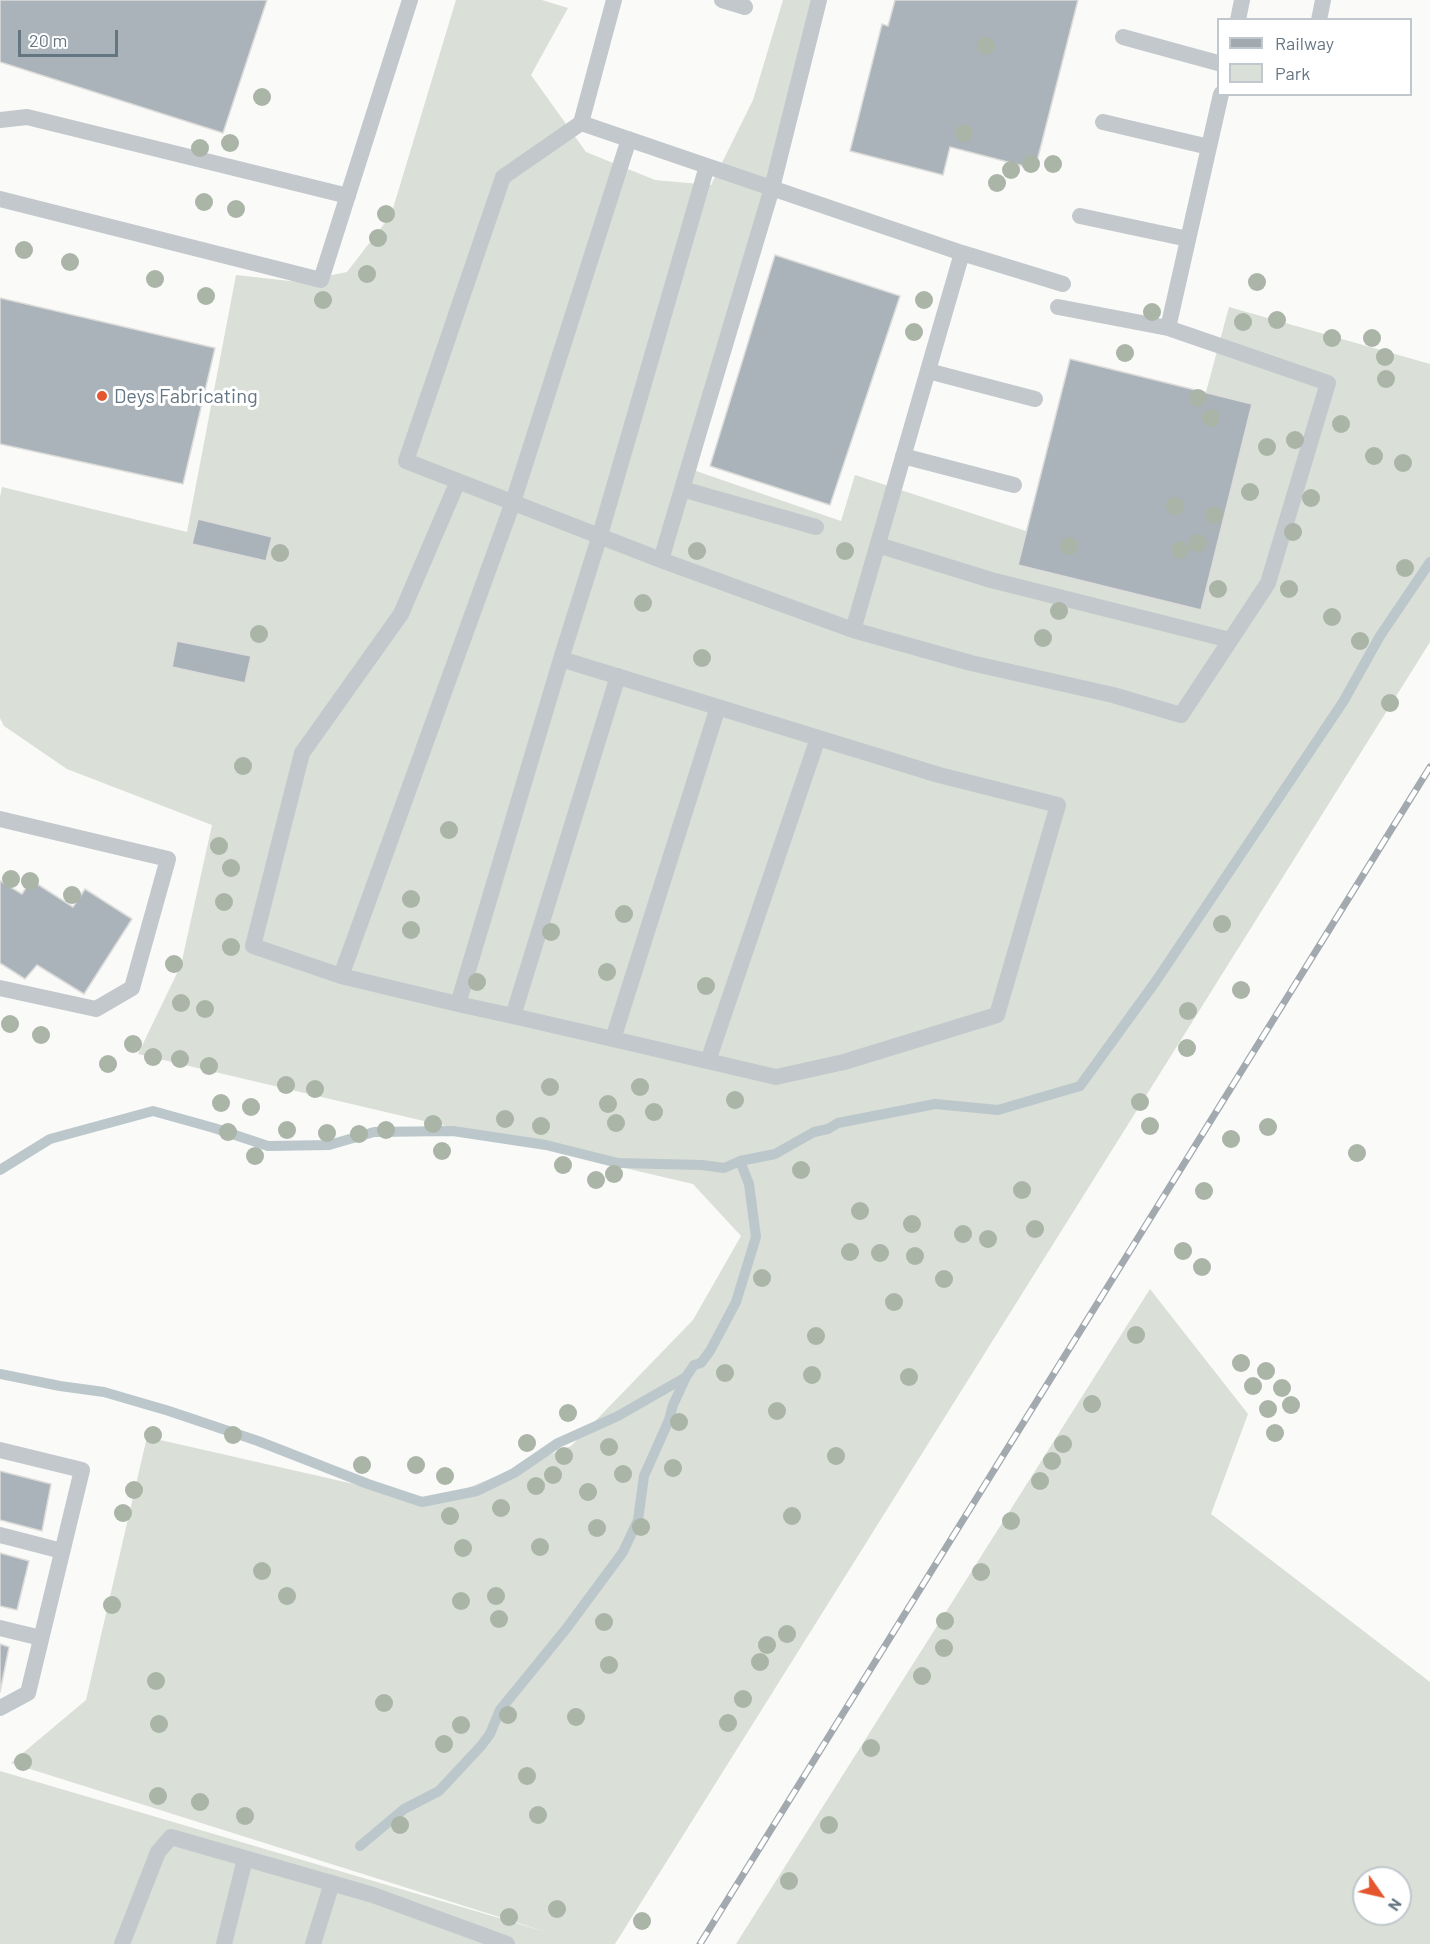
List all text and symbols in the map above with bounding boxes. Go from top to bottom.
scale bar [21,18,122,56]
legend [1217,18,1412,96]
text: 20 m [29,29,67,51]
text: Railway [1275,32,1334,54]
text: Park [1275,62,1310,84]
place label: Deys Fabricating [114,384,258,408]
marker: Deys Fabricating [95,389,109,403]
north arrow [1352,1866,1412,1926]
text: N [1385,1895,1407,1915]

